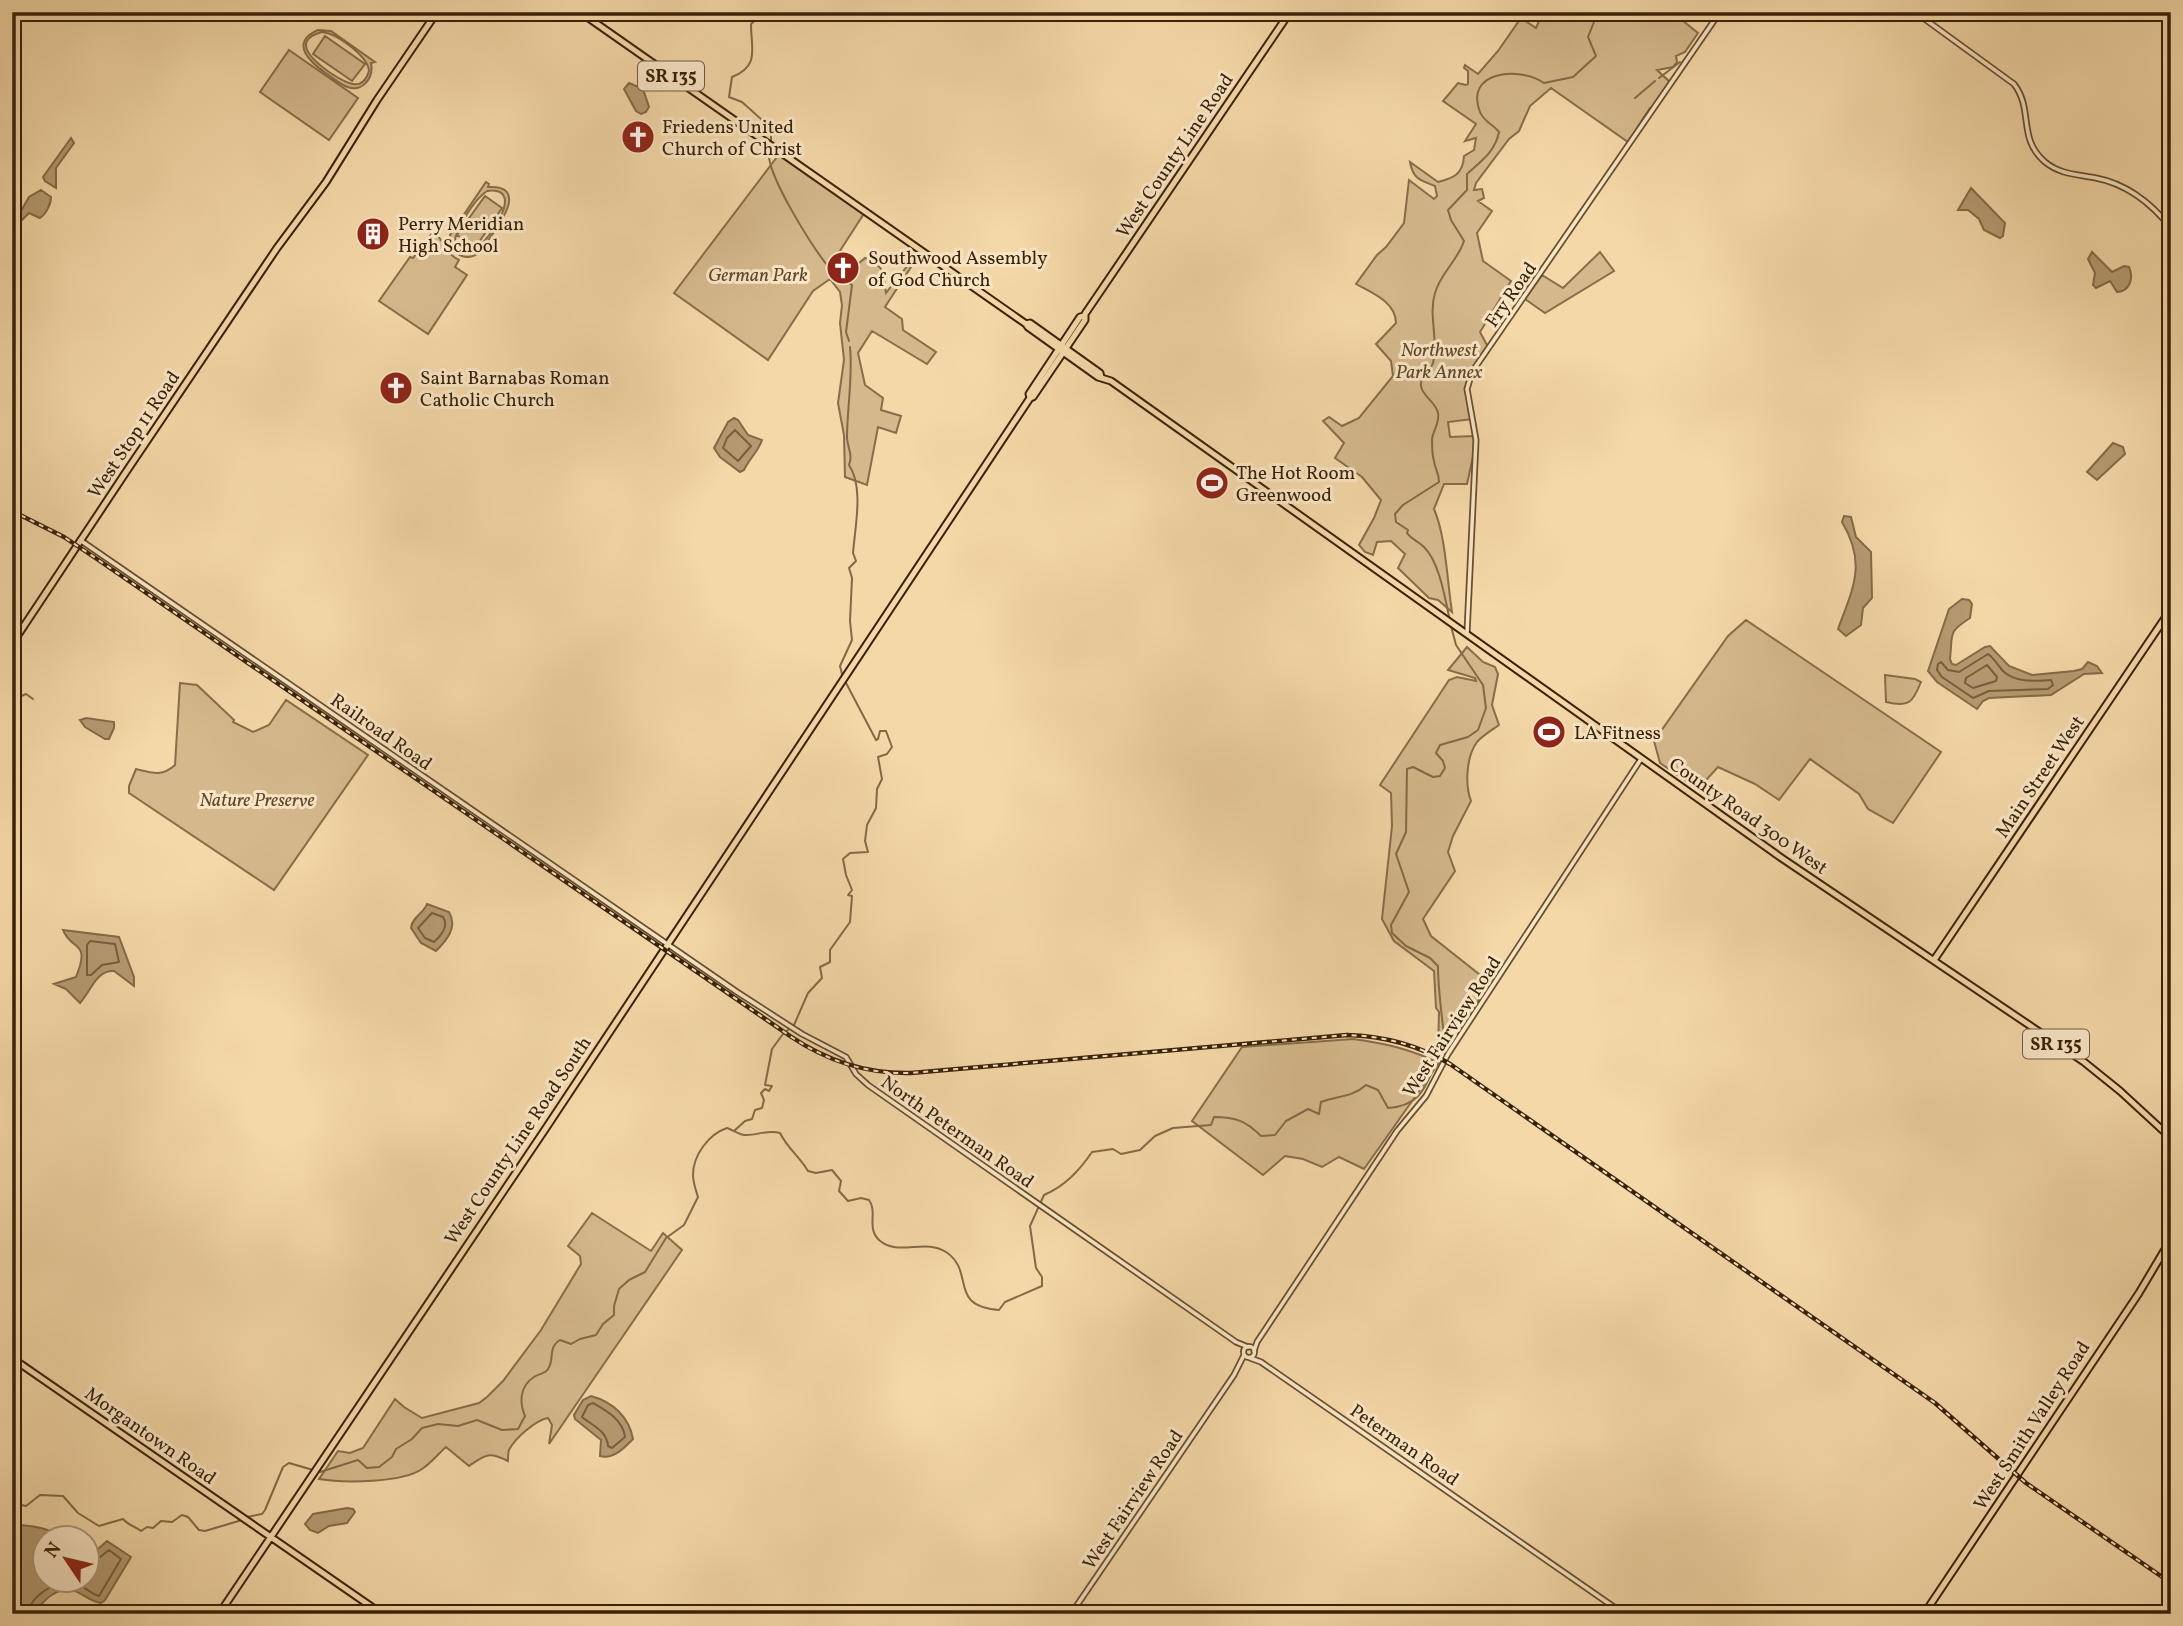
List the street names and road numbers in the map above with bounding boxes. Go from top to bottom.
road number: SR 135 [638,62,704,90]
street label: West County Line Road [1111,69,1240,244]
street label: Fry Road [1480,257,1544,333]
street label: West Stop 11 Road [82,366,187,504]
street label: Railroad Road [325,688,437,777]
street label: Main Street West [1990,711,2091,843]
street label: County Road 300 West [1663,752,1833,882]
street label: West Fairview Road [1397,951,1508,1103]
road number: SR 135 [2023,1030,2089,1058]
street label: West County Line Road South [439,1032,598,1251]
street label: North Peterman Road [875,1070,1039,1195]
street label: West Smith Valley Road [1968,1336,2097,1516]
street label: Morgantown Road [79,1382,221,1492]
street label: Peterman Road [1344,1398,1464,1493]
street label: West Fairview Road [1077,1425,1190,1575]

